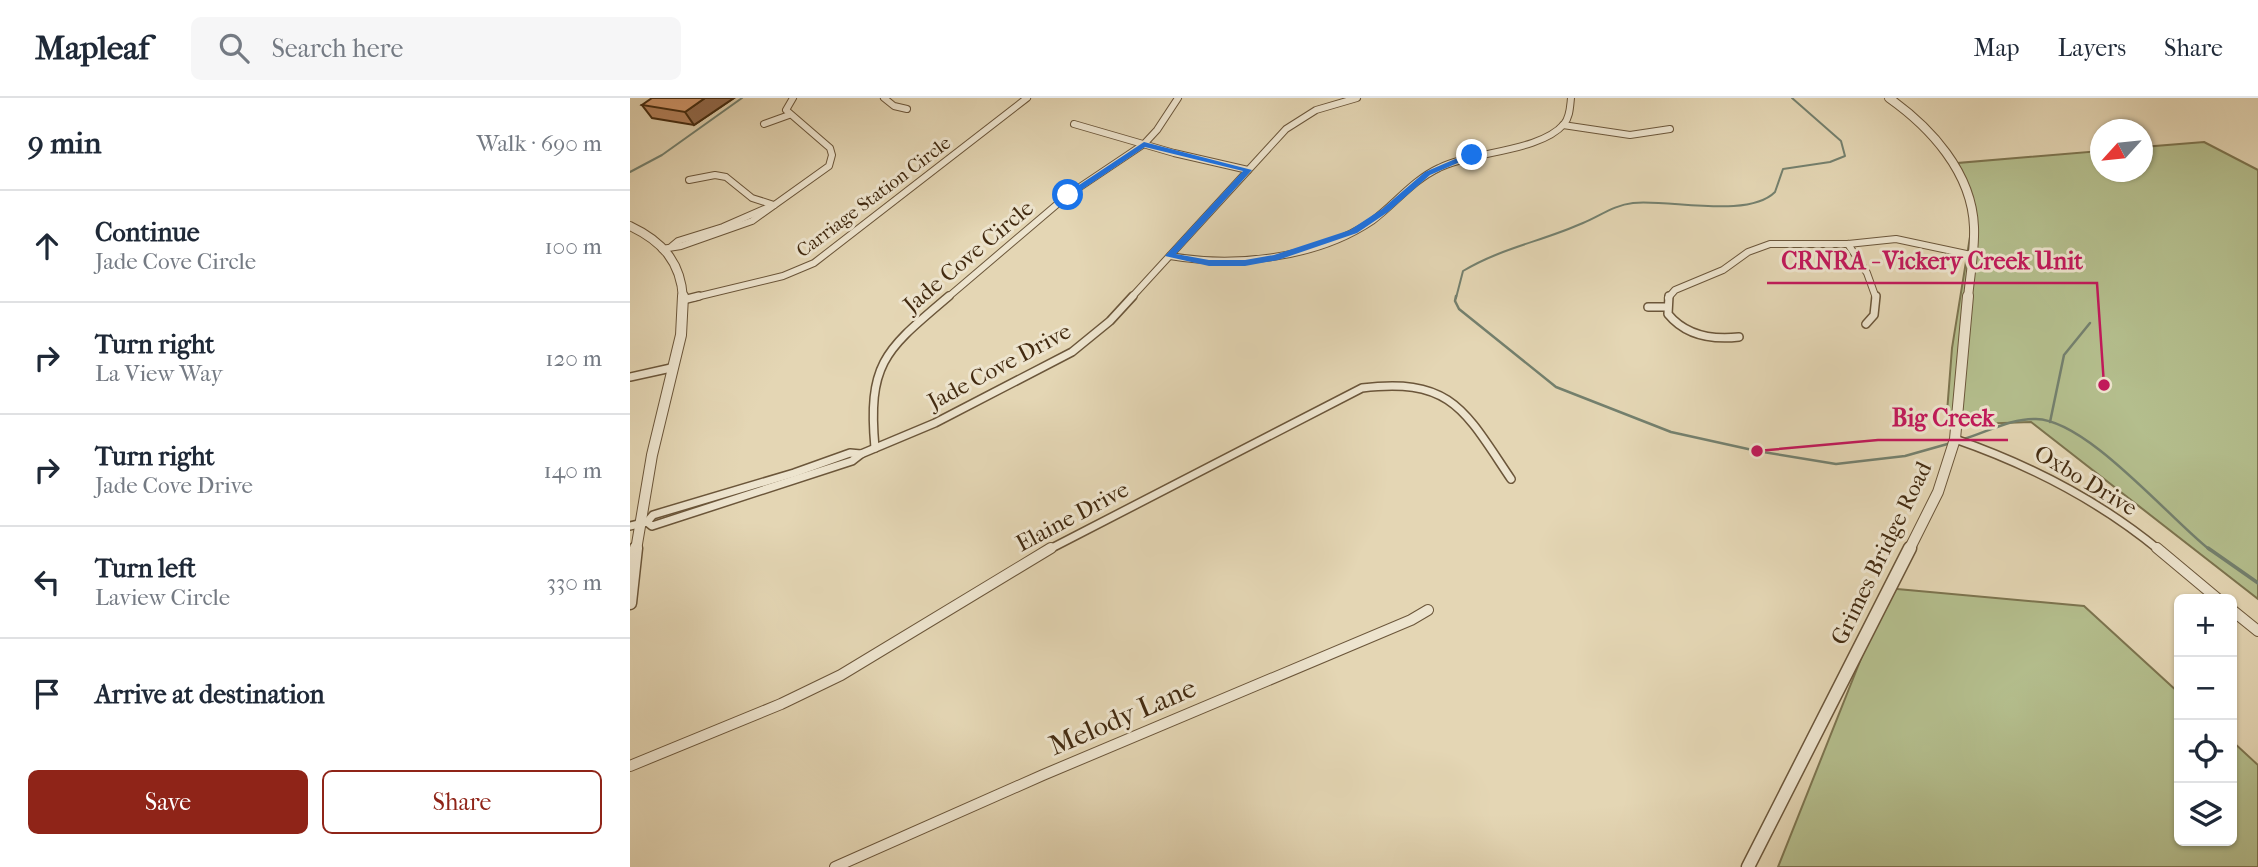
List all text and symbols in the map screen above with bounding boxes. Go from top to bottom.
search box [191,17,681,80]
text: Mapleaf [35,29,149,68]
icon: search [215,29,253,67]
text: Search here [271,33,403,64]
text: Map [1974,34,2020,62]
text: Layers [2058,34,2126,62]
text: Share [2164,34,2223,62]
north arrow [2090,119,2153,182]
text: 9 min [28,126,101,161]
text: Walk · 690 m [476,130,602,157]
street label: Carriage Station Circle [792,132,955,262]
route end [1456,139,1487,170]
route start [1052,179,1083,210]
street label: Jade Cove Circle [896,194,1039,320]
text: Continue [95,217,200,248]
icon: ahead [28,227,66,265]
text: 100 m [544,233,602,260]
callout: CRNRA - Vickery Creek Unit [1767,238,2097,283]
text: CRNRA - Vickery Creek Unit [1781,247,2083,275]
text: Jade Cove Circle [95,248,256,275]
street label: Jade Cove Drive [921,317,1075,416]
text: Turn right [95,329,215,360]
icon: right [28,339,66,377]
text: 120 m [545,345,602,372]
text: La View Way [95,360,223,387]
callout: Big Creek [1878,395,2008,440]
text: Big Creek [1892,404,1995,432]
street label: Oxbo Drive [2029,439,2142,522]
text: Turn right [95,441,215,472]
icon: right [28,451,66,489]
text: 140 m [543,457,602,484]
street label: Grimes Bridge Road [1825,457,1938,649]
text: Jade Cove Drive [95,472,253,499]
street label: Elaine Drive [1011,476,1133,557]
text: Turn left [95,553,196,584]
icon: left [28,563,66,601]
text: 330 m [546,569,602,596]
text: Laview Circle [95,584,230,611]
map controls [2174,594,2237,846]
button: + [2174,594,2237,657]
button: − [2174,657,2237,720]
street label: Melody Lane [1044,671,1201,762]
icon: arrive [28,675,66,713]
text: Arrive at destination [95,679,325,710]
button: locate [2174,720,2237,783]
button: Save [28,770,308,834]
button: Share [322,770,602,834]
button: layers [2174,783,2237,846]

